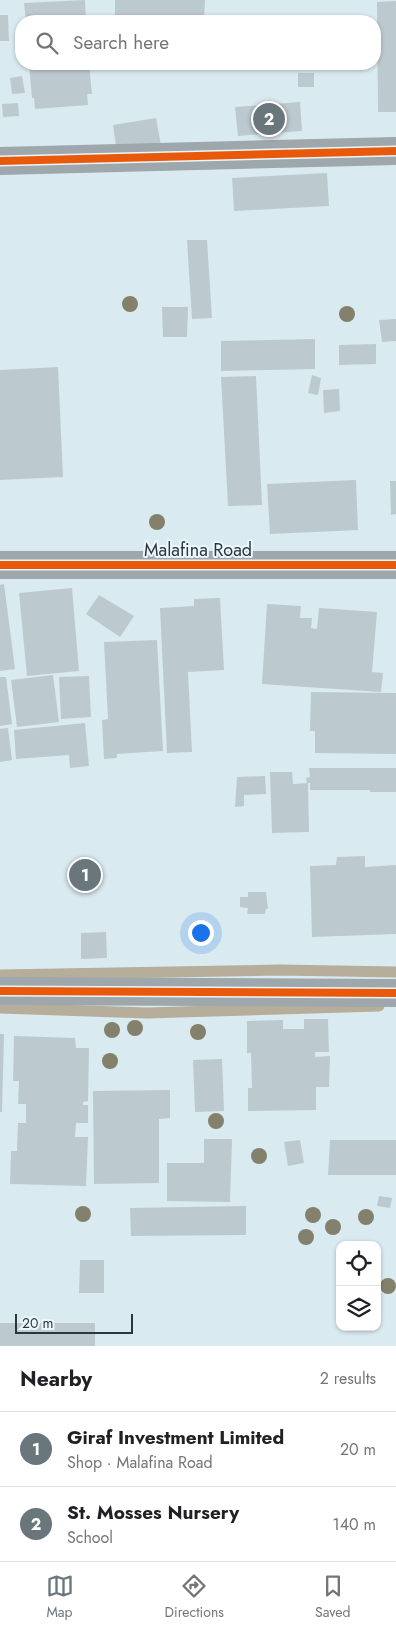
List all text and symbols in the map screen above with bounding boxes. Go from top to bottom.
search box [15,15,381,70]
icon: search [33,29,61,57]
text: Search here [73,29,169,56]
pin: 2 [253,100,285,138]
street label: Malafina Road [144,537,252,563]
pin: 1 [69,856,101,894]
your location [188,920,214,946]
map controls [336,1241,381,1331]
button: locate [336,1241,381,1286]
button: layers [336,1286,381,1331]
scale bar [15,1311,132,1334]
text: 20 m [22,1313,54,1333]
text: Nearby [20,1364,92,1394]
text: 2 results [320,1367,376,1390]
text: Giraf Investment Limited [67,1424,284,1451]
text: 1 [32,1438,40,1461]
text: 20 m [340,1438,376,1461]
text: Shop · Malafina Road [67,1451,213,1474]
text: St. Mosses Nursery [67,1499,239,1526]
text: 2 [31,1513,41,1536]
text: 140 m [333,1513,376,1536]
text: School [67,1526,113,1549]
tab: Map [46,1572,74,1622]
tab: Directions [165,1572,224,1622]
tab: Saved [315,1572,350,1622]

